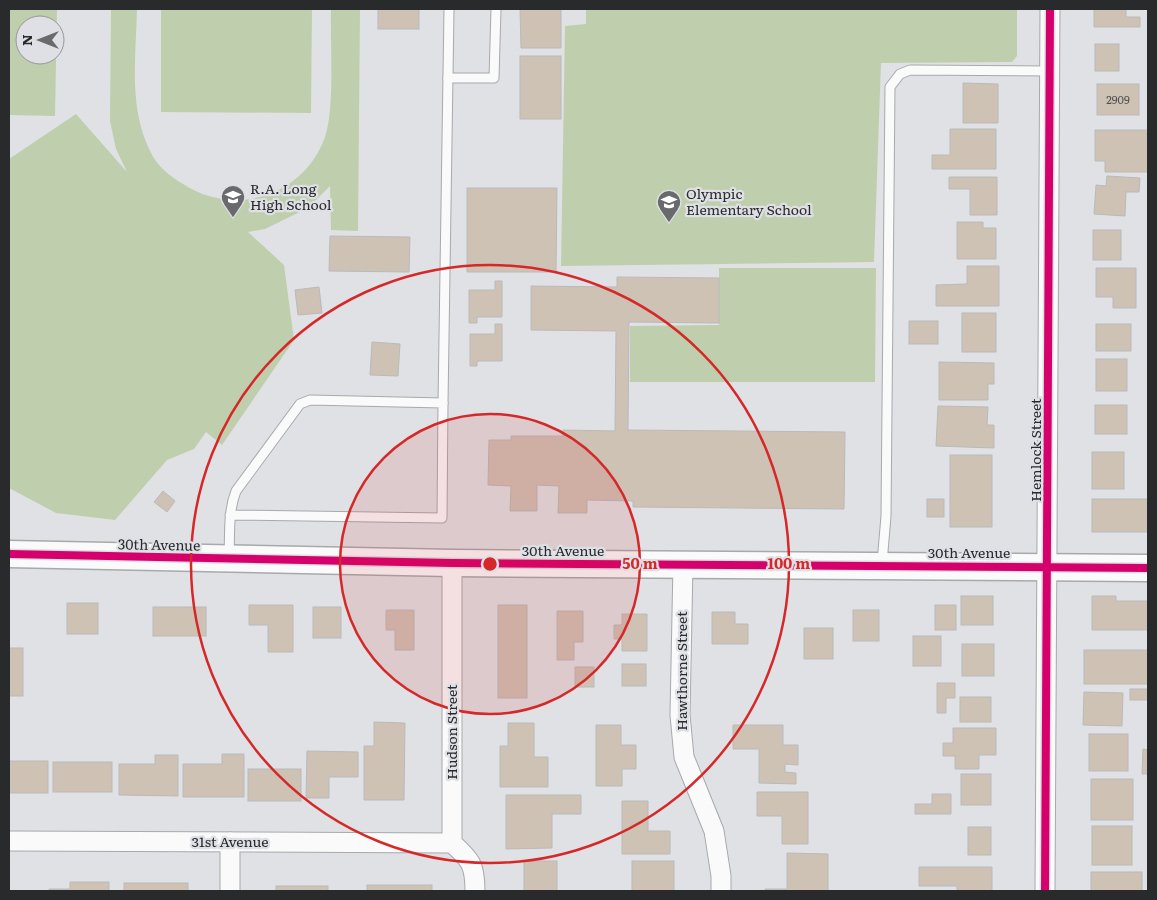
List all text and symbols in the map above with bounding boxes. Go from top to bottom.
north arrow [15,15,65,65]
text: N [16,34,36,46]
house number: 2909 [1106,91,1130,107]
place label: R.A. Long High School [250,178,332,214]
place label: Olympic Elementary School [686,183,812,219]
school or university icon: R.A. Long High School [220,184,246,218]
school or university icon: Olympic Elementary School [656,189,682,223]
street label: Hemlock Street [1025,398,1045,502]
street label: 30th Avenue [118,533,200,555]
street label: 30th Avenue [522,540,604,560]
street label: 30th Avenue [928,542,1010,562]
text: 50 m [622,551,658,574]
text: 100 m [768,551,810,574]
centre of rings [481,555,499,573]
street label: Hawthorne Street [671,611,691,731]
street label: Hudson Street [441,684,461,780]
street label: 31st Avenue [191,831,269,851]

